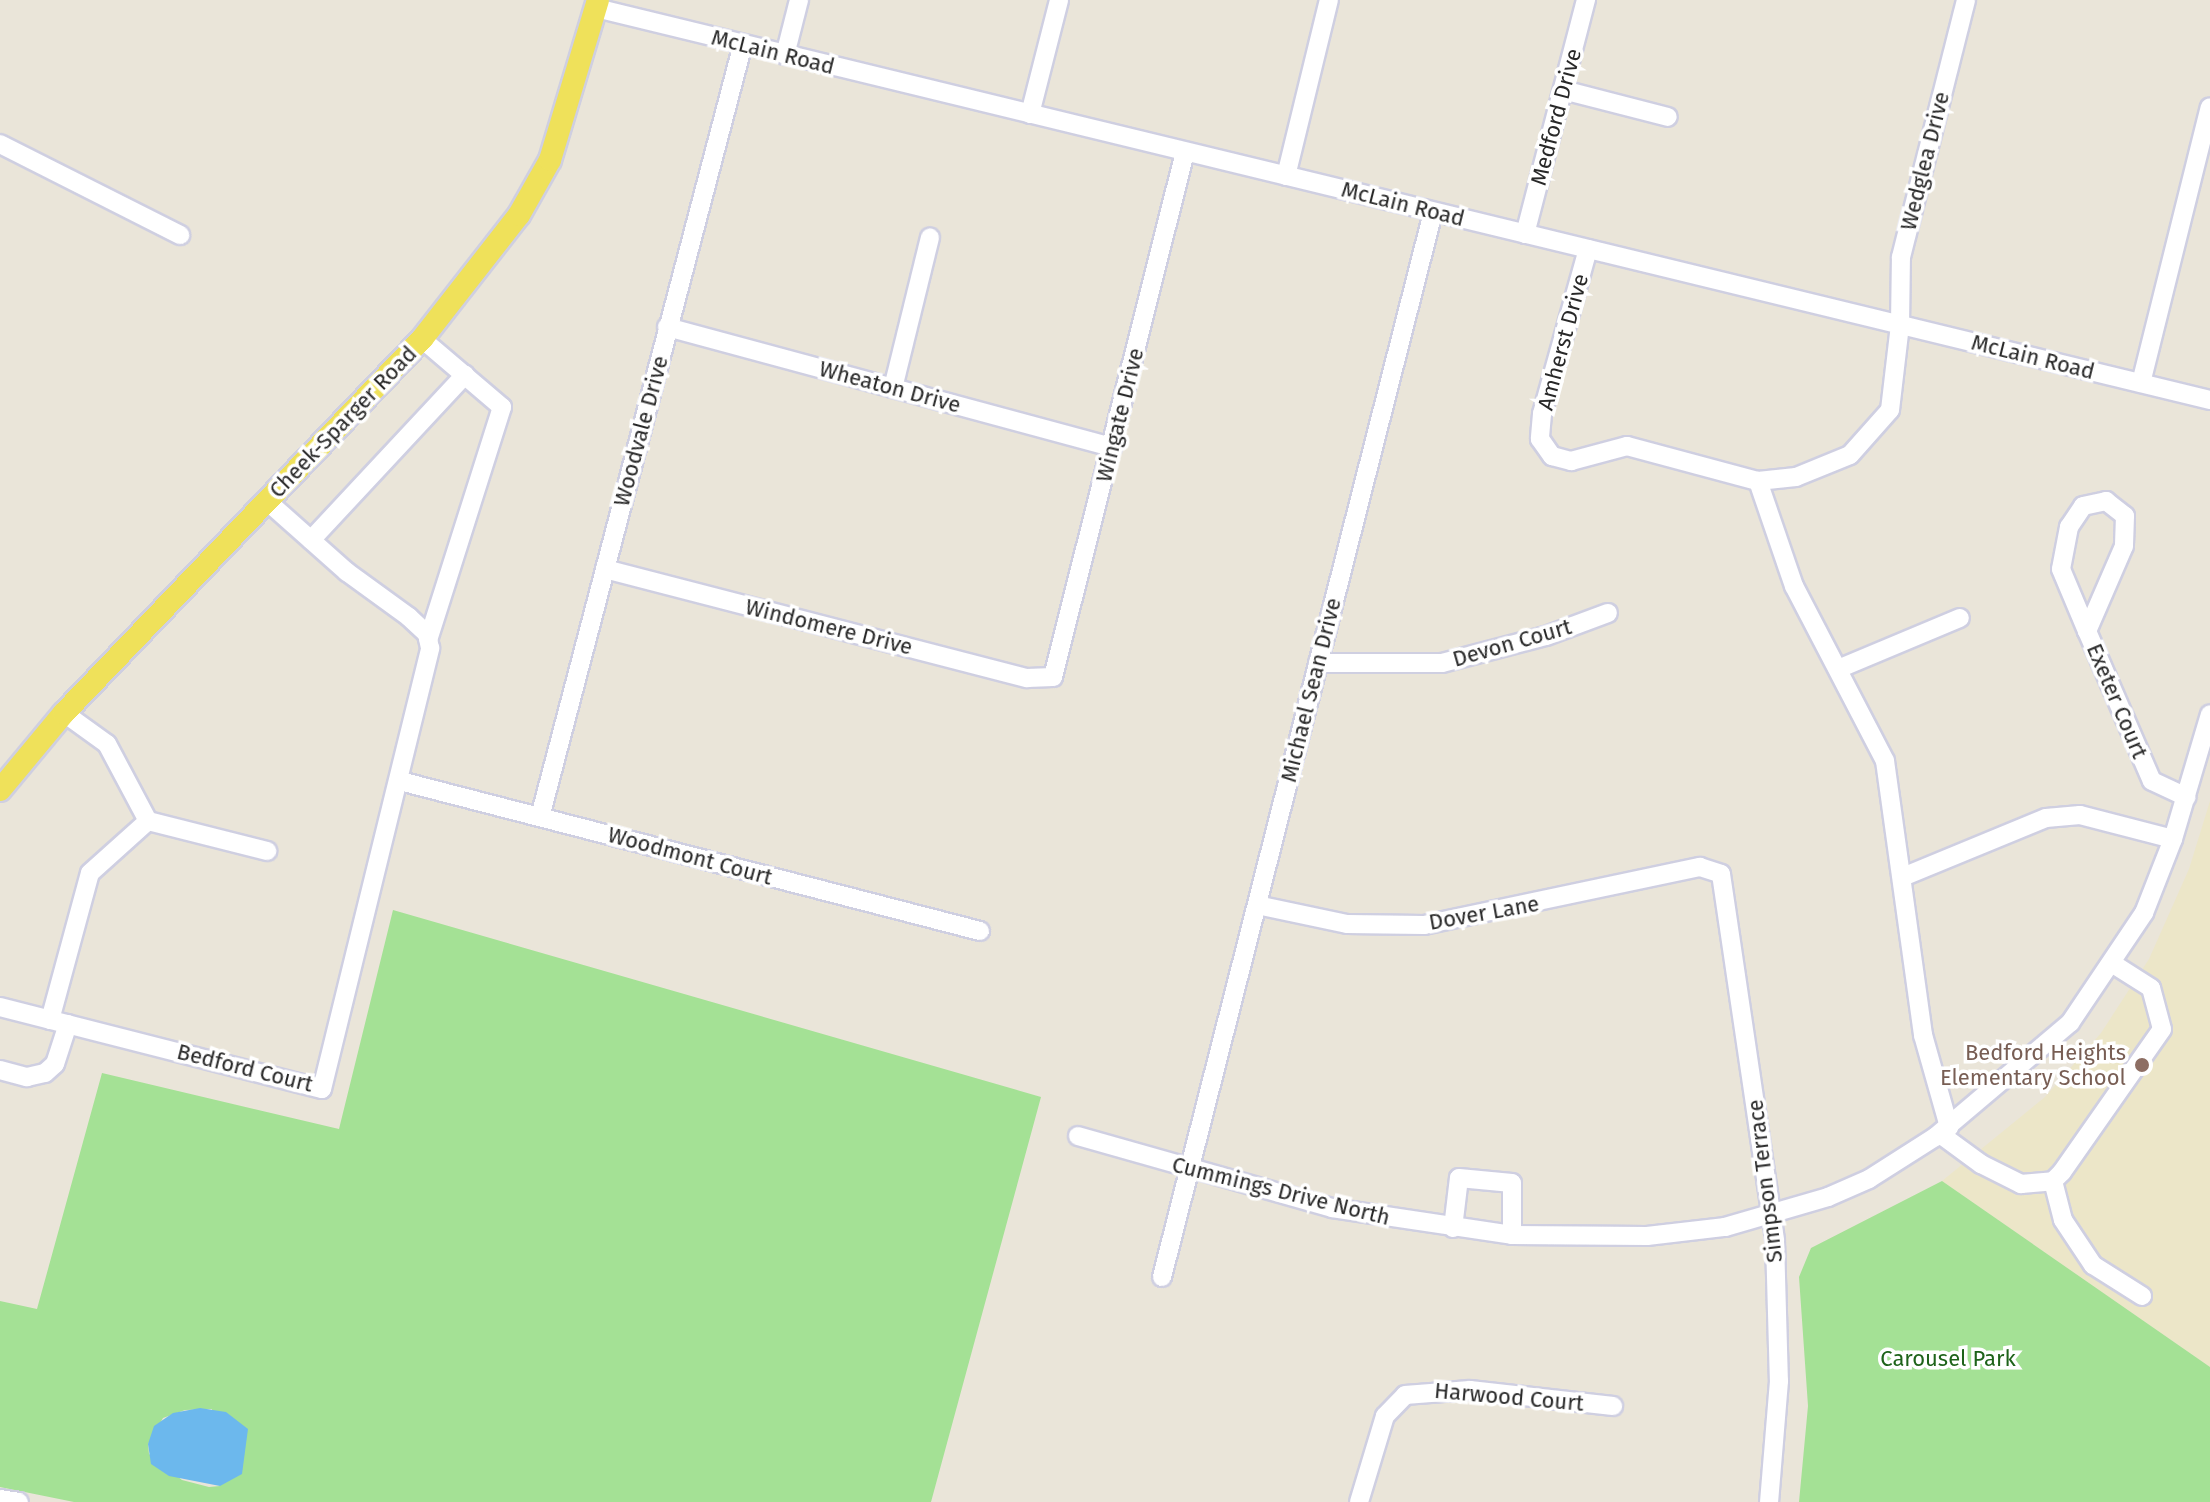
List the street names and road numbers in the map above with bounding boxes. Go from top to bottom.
street label: McLain Road [709,24,837,80]
street label: Medford Drive [1525,46,1587,188]
street label: Wedglea Drive [1895,89,1955,233]
street label: McLain Road [1339,176,1467,232]
street label: Amherst Drive [1532,271,1594,413]
street label: McLain Road [1969,329,2097,385]
street label: Cheek-Sparger Road [264,341,422,503]
street label: Wingate Drive [1091,345,1149,485]
street label: Woodvale Drive [608,353,674,509]
street label: Wheaton Drive [816,355,964,419]
street label: Windomere Drive [743,593,915,661]
street label: Michael Sean Drive [1275,595,1347,785]
street label: Devon Court [1450,613,1574,673]
street label: Exeter Court [2081,640,2153,762]
street label: Woodmont Court [605,821,775,891]
street label: Dover Lane [1427,890,1541,936]
street label: Bedford Court [174,1038,316,1098]
street label: Simpson Terrace [1742,1098,1788,1264]
street label: Cummings Drive North [1169,1151,1393,1231]
street label: Harwood Court [1433,1377,1585,1417]

